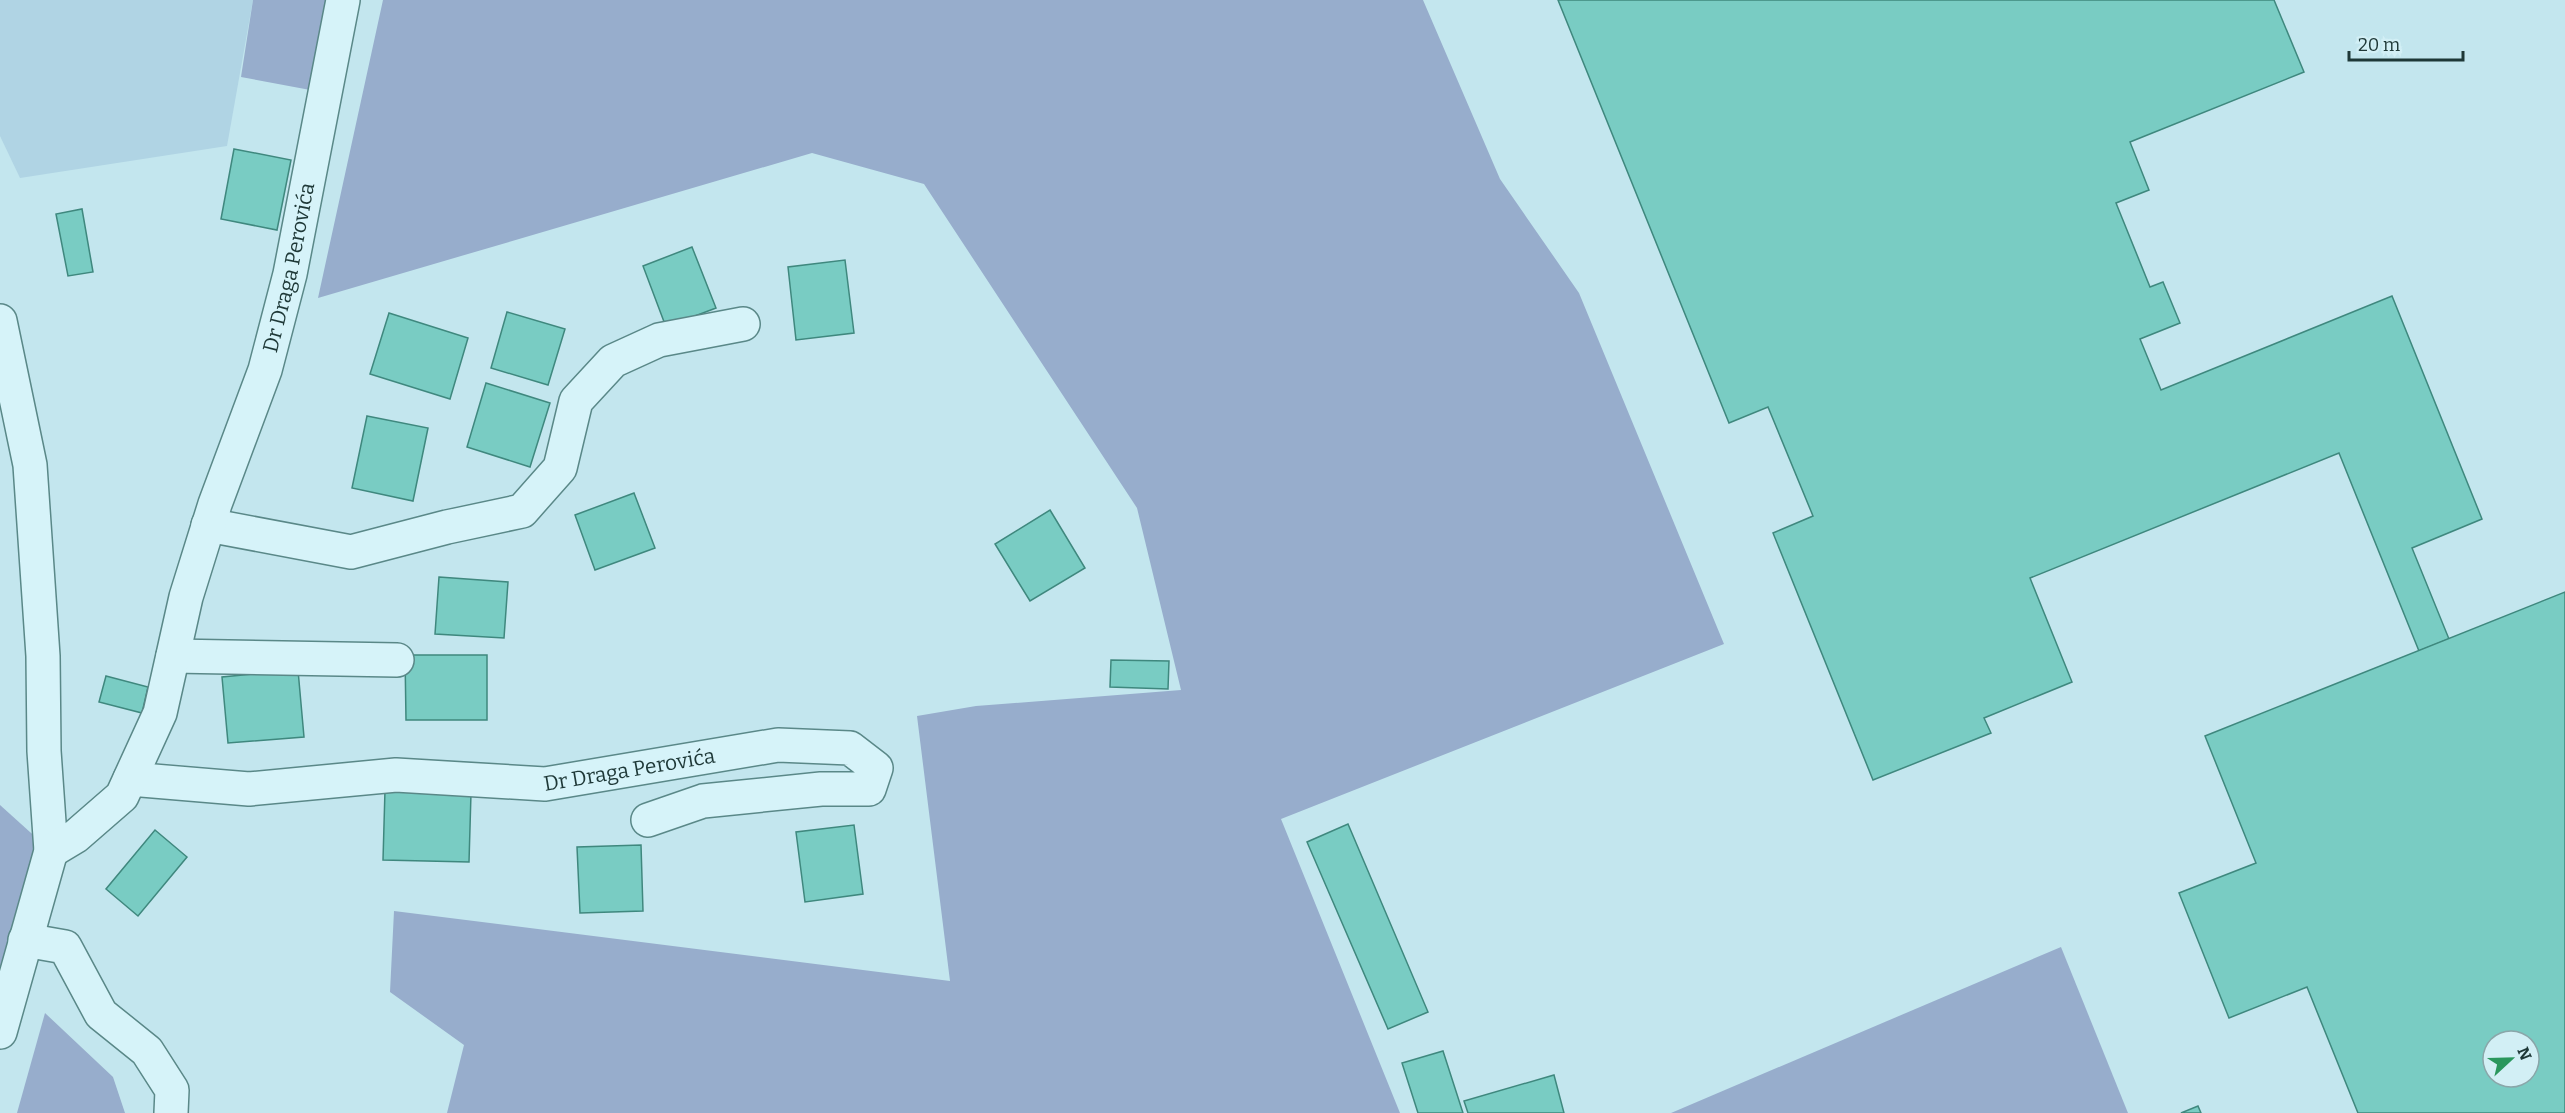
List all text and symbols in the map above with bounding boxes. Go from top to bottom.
scale bar [2349,24,2463,62]
text: 20 m [2358,34,2400,56]
street label: Dr Draga Perovića [257,180,320,355]
street label: Dr Draga Perovića [542,743,718,797]
north arrow [2481,1029,2541,1089]
text: N [2513,1044,2536,1063]

